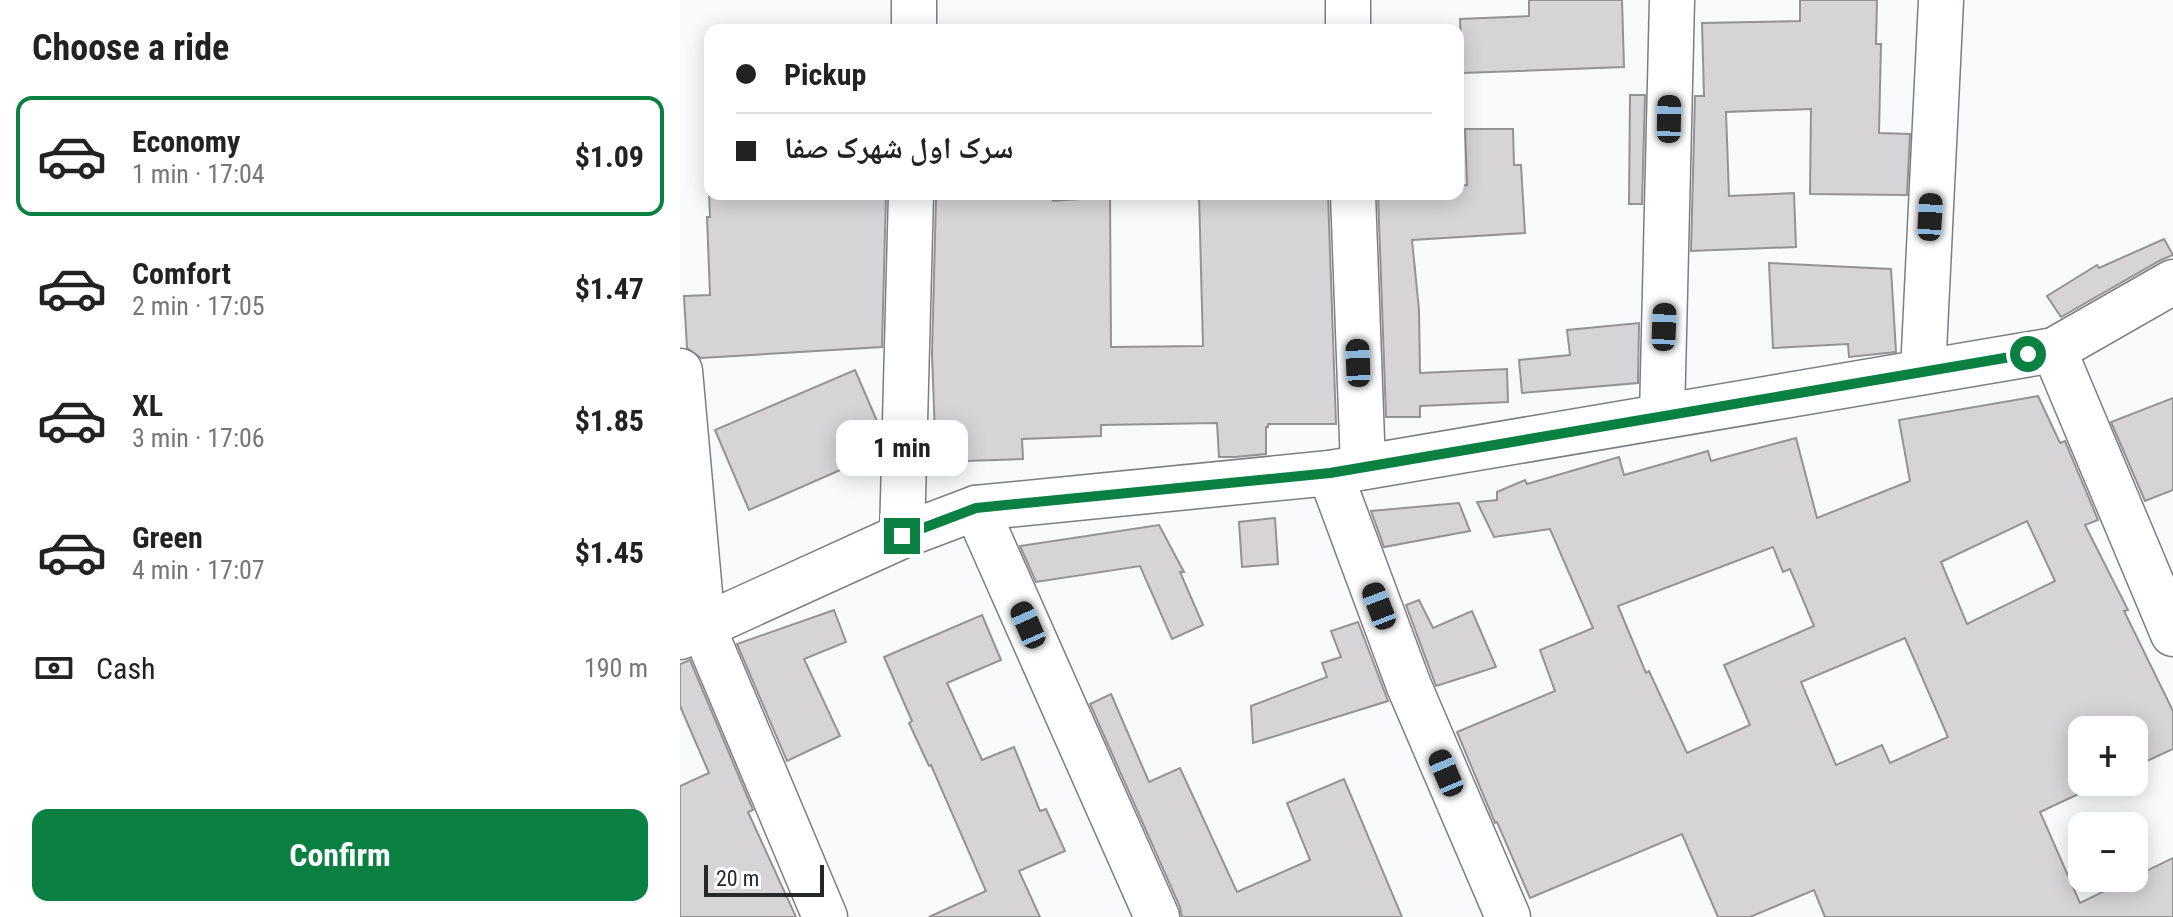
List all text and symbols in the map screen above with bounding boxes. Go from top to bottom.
text: Choose a ride [32,27,229,69]
text: Pickup [784,57,866,92]
car [1657,95,1681,143]
icon: car [36,120,108,192]
text: Economy [132,124,240,159]
text: سرک اول شهرک صفا [784,130,1013,165]
text: $1.09 [575,139,644,174]
text: 1 min · 17:04 [132,159,265,189]
car [1917,192,1943,242]
icon: car [36,252,108,324]
text: Comfort [132,256,231,291]
text: $1.47 [575,271,644,306]
text: 2 min · 17:05 [132,291,265,321]
car [1651,303,1677,351]
route start [2010,336,2046,372]
car [1345,339,1371,387]
icon: car [36,384,108,456]
text: XL [132,388,163,423]
text: $1.85 [575,403,644,438]
callout: 1 min [836,420,968,476]
text: 3 min · 17:06 [132,423,265,453]
text: 1 min [873,433,931,463]
icon: car [36,516,108,588]
route end [884,518,920,554]
text: Green [132,520,203,555]
text: $1.45 [575,535,644,570]
text: 4 min · 17:07 [132,555,265,585]
car [1359,579,1399,633]
car [1007,598,1049,652]
icon: cash [32,646,76,690]
text: Cash [96,651,156,686]
text: 190 m [584,653,648,683]
map controls [2068,716,2148,892]
button: + [2068,716,2148,796]
car [1426,746,1466,800]
button: Confirm [32,809,648,901]
button: − [2068,812,2148,892]
scale bar [704,861,824,897]
text: 20 m [716,866,759,891]

